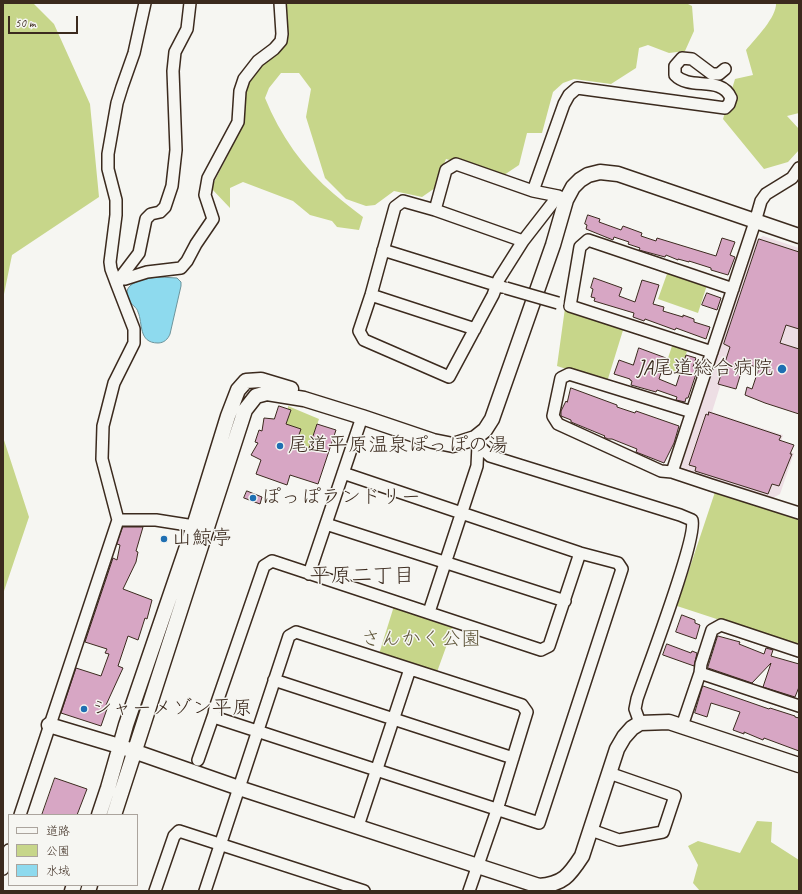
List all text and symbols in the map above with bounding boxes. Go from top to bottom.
scale bar [10,8,80,34]
text: 50 m [15,15,35,31]
place label: JA尾道総合病院 [637,357,773,381]
marker: JA尾道総合病院 [776,363,788,375]
place label: 尾道平原温泉ぽっぽの湯 [288,434,508,458]
marker: 尾道平原温泉ぽっぽの湯 [275,441,285,451]
place label: ぽっぽランドリー [261,486,421,510]
marker: ぽっぽランドリー [248,493,258,503]
place label: 山鯨亭 [172,527,232,551]
marker: 山鯨亭 [159,534,169,544]
district label: 平原二丁目 [310,563,414,589]
park label: さんかく公園 [361,628,481,652]
place label: シャーメゾン平原 [92,697,252,721]
marker: シャーメゾン平原 [79,704,89,714]
legend [8,814,138,886]
text: 道路 [46,823,70,839]
text: 公園 [46,843,70,859]
text: 水域 [46,863,70,879]

